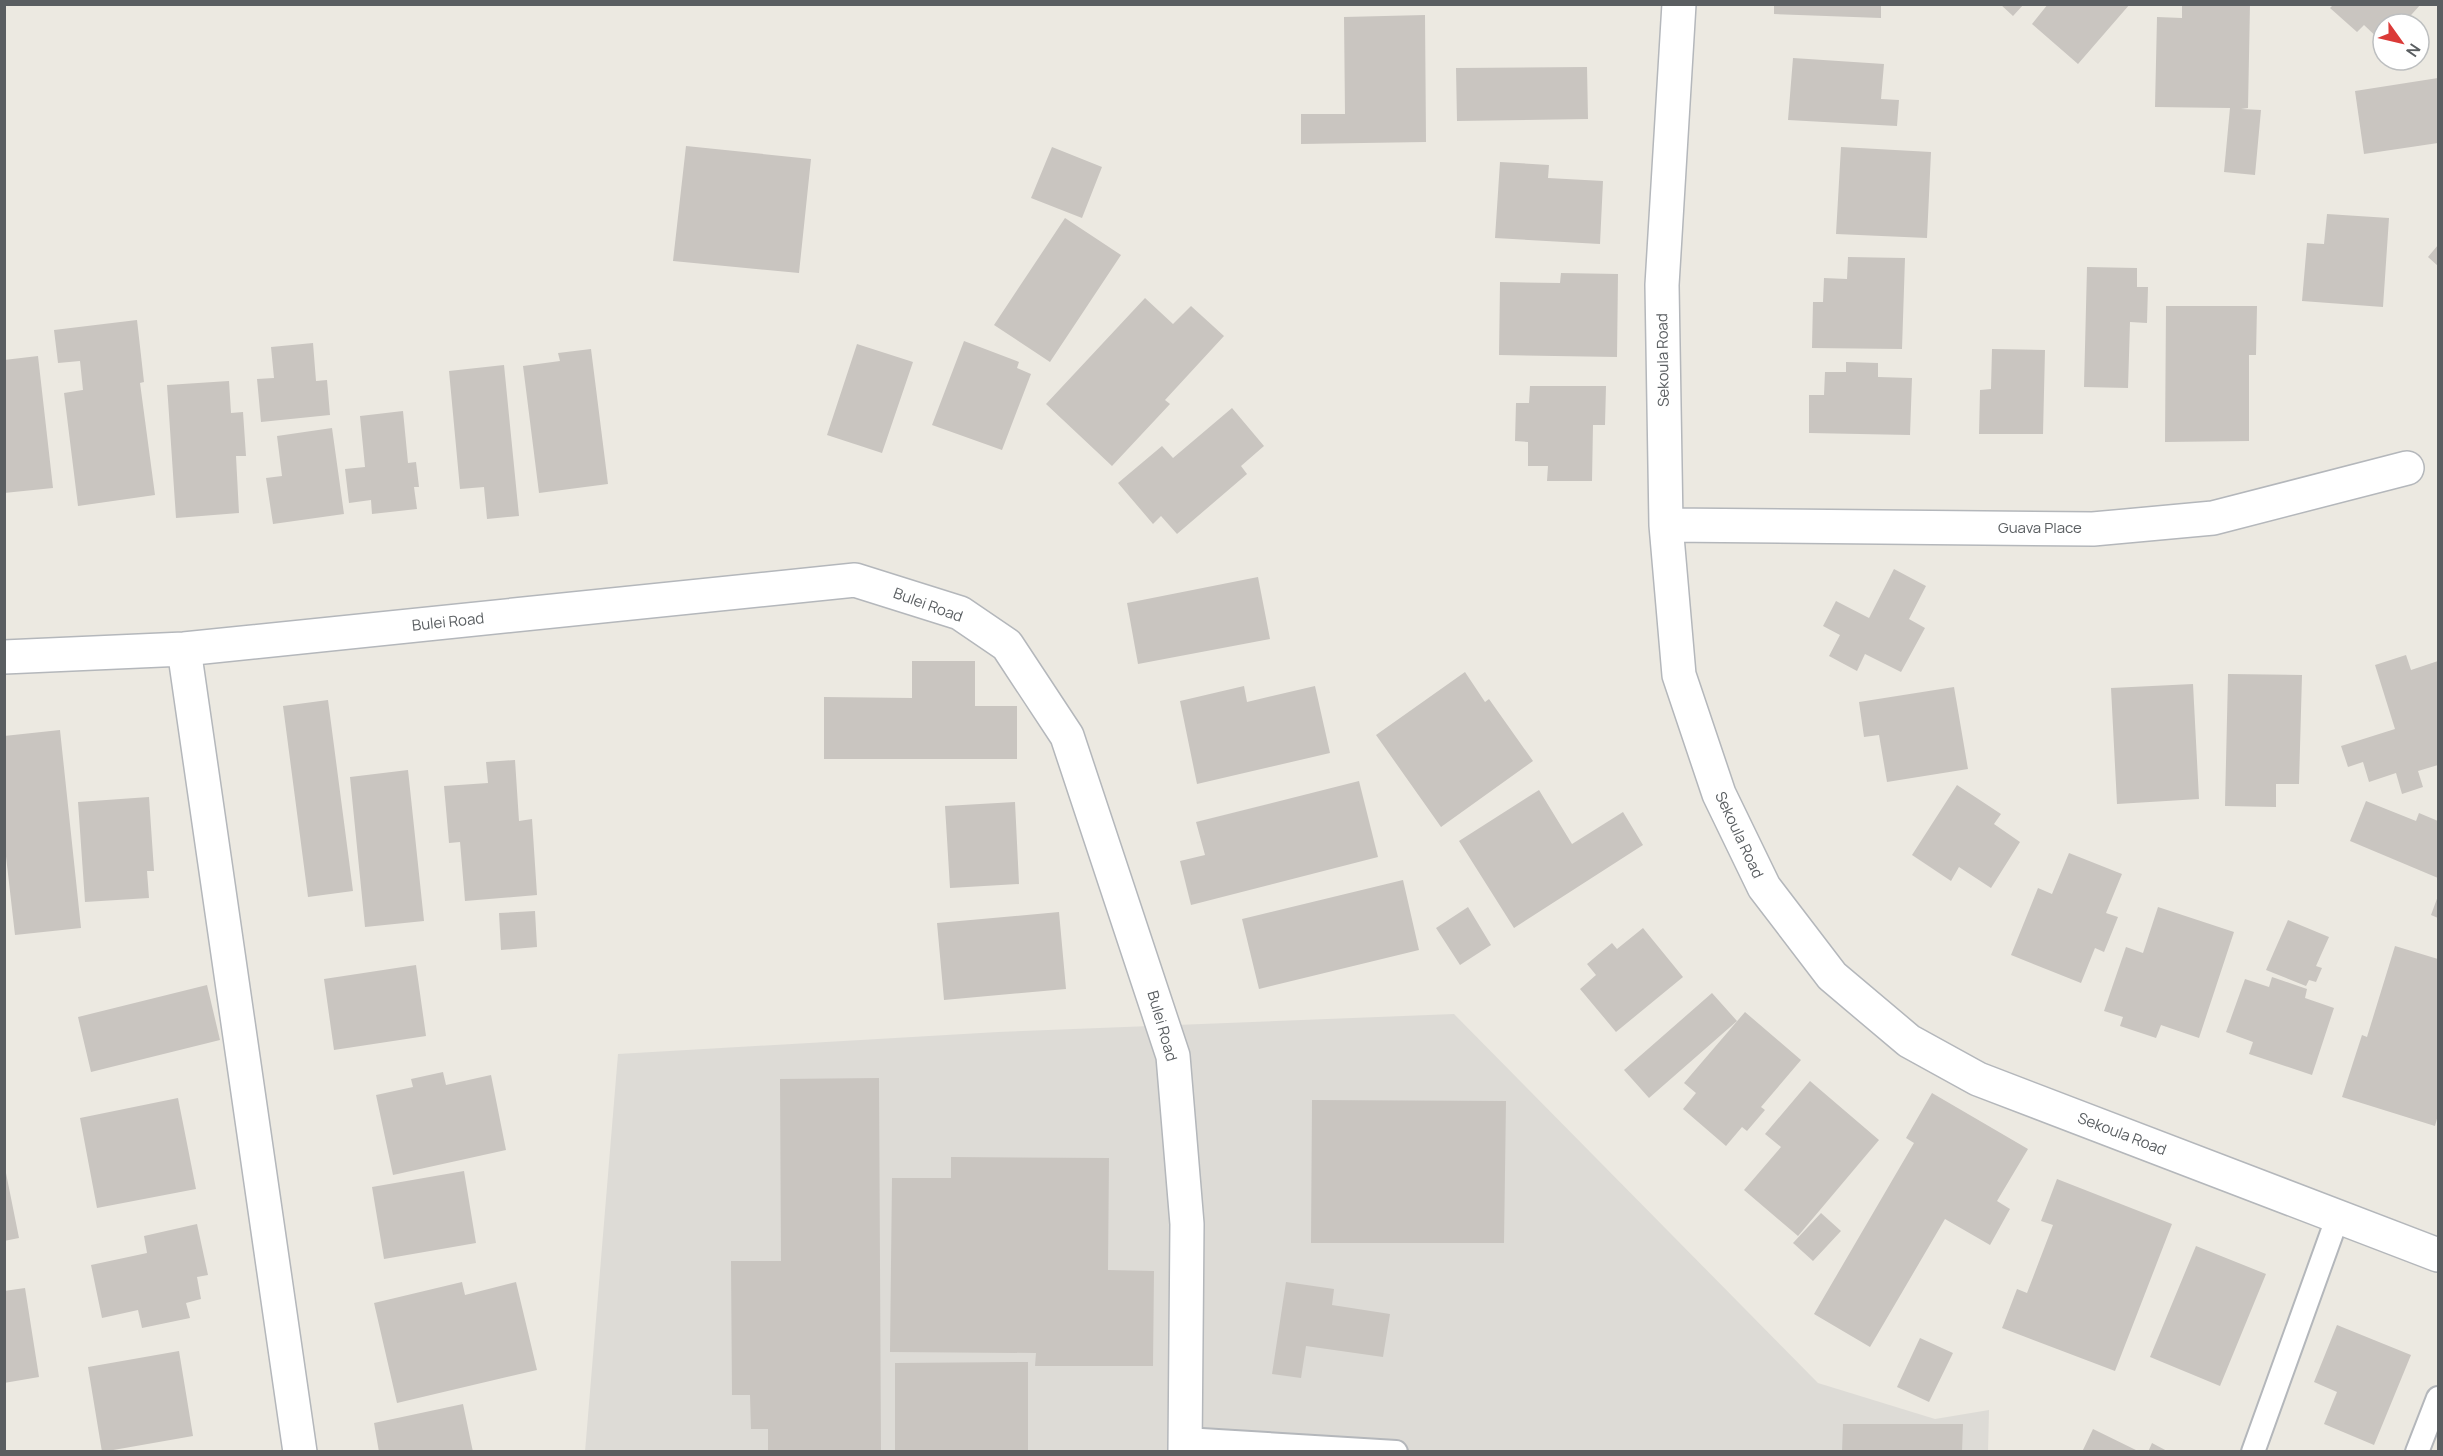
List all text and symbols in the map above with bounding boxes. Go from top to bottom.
north arrow [2371,12,2431,72]
text: N [2401,39,2426,61]
street label: Sekoula Road [1651,313,1674,407]
street label: Guava Place [1998,517,2082,538]
street label: Bulei Road [891,582,966,627]
street label: Bulei Road [411,607,485,636]
street label: Sekoula Road [1710,788,1769,882]
street label: Bulei Road [1142,988,1183,1064]
street label: Sekoula Road [2075,1107,2170,1160]

